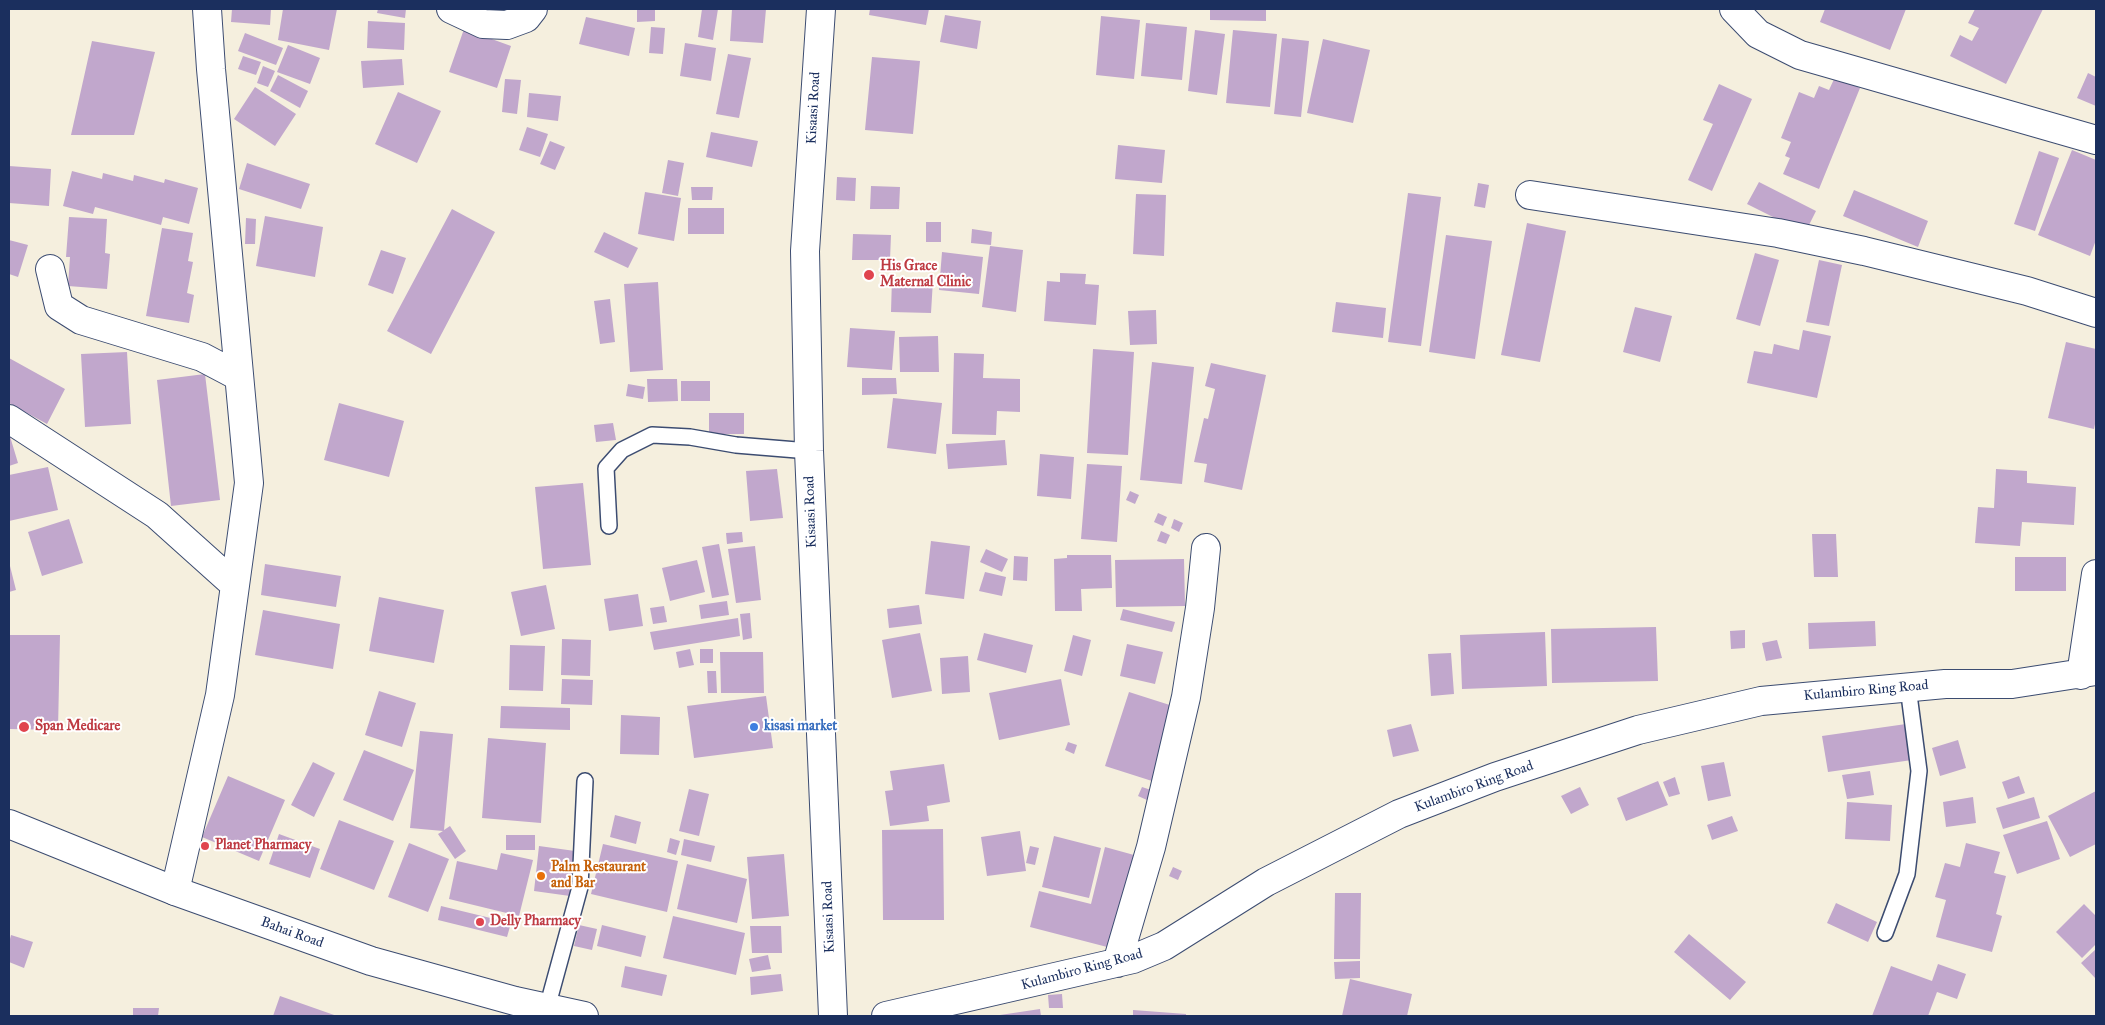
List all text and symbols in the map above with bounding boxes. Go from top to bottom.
street label: Kisaasi Road [804,71,824,145]
place label: His Grace Maternal Clinic [880,259,971,292]
marker: His Grace Maternal Clinic [862,268,876,282]
street label: Kisaasi Road [801,475,821,549]
street label: Kulambiro Ring Road [1803,677,1929,705]
place label: Span Medicare [35,719,120,735]
place label: kisasi market [764,719,837,735]
marker: Span Medicare [17,720,31,734]
marker: kisasi market [748,721,760,733]
street label: Kulambiro Ring Road [1412,758,1536,816]
place label: Planet Pharmacy [215,838,311,854]
marker: Planet Pharmacy [199,840,211,852]
place label: Palm Restaurant and Bar [551,860,646,892]
marker: Palm Restaurant and Bar [535,870,547,882]
street label: Kisaasi Road [819,880,839,954]
street label: Bahai Road [258,914,326,952]
place label: Delly Pharmacy [490,914,581,930]
marker: Delly Pharmacy [474,916,486,928]
street label: Kulambiro Ring Road [1019,946,1145,994]

